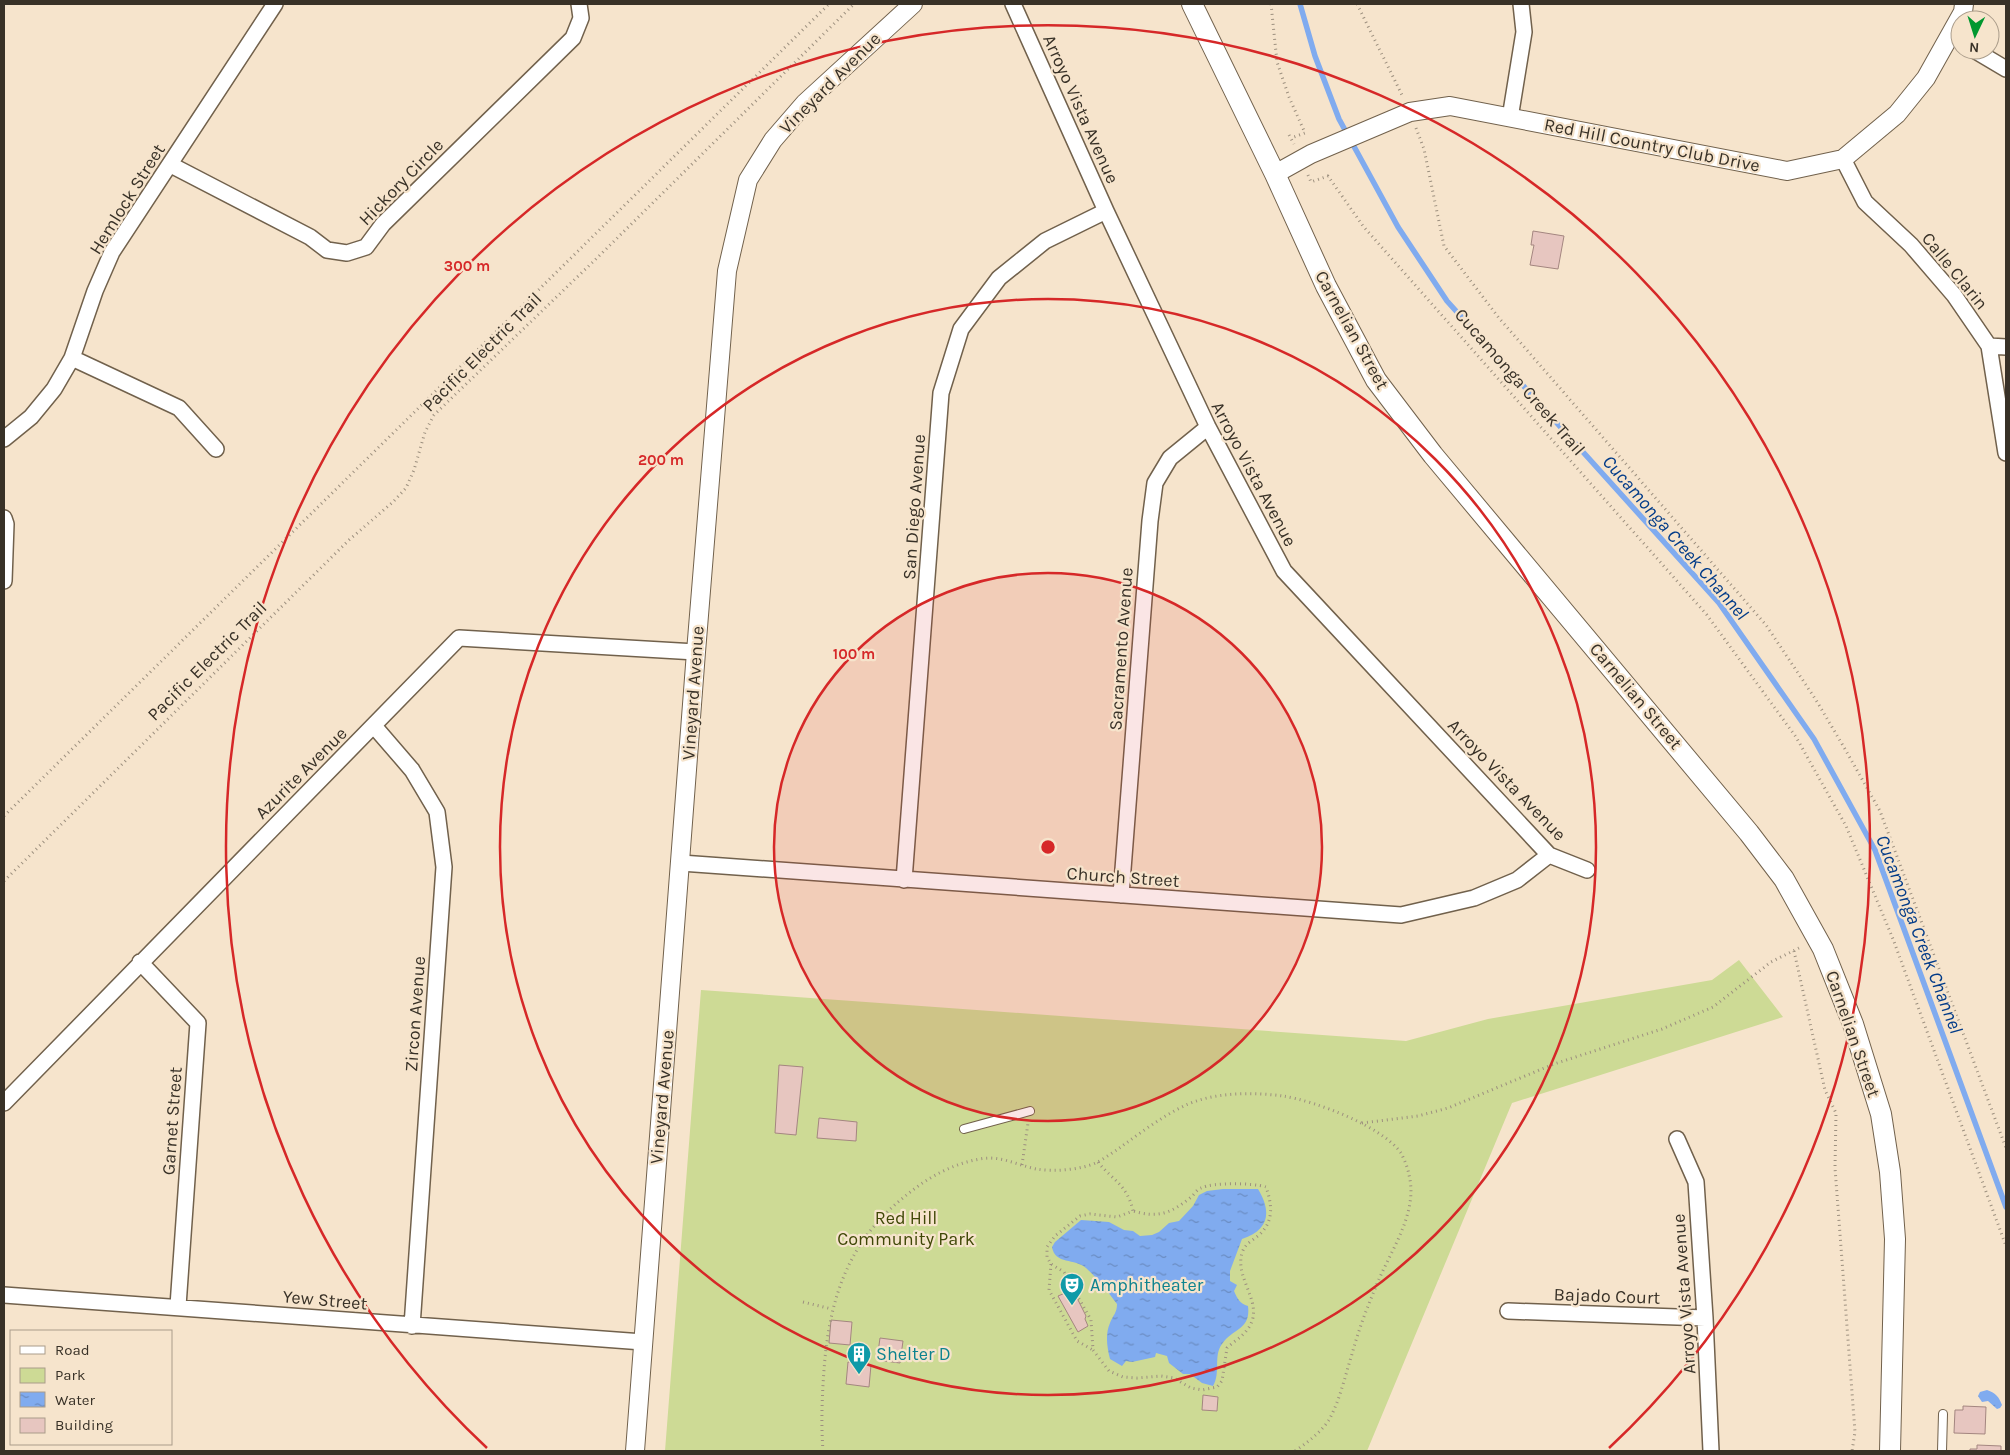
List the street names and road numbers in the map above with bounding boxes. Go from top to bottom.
street label: Vineyard Avenue [775,28,885,138]
street label: Arroyo Vista Avenue [1038,31,1124,187]
street label: Red Hill Country Club Drive [1542,113,1762,177]
street label: Hickory Circle [354,134,448,230]
street label: Hemlock Street [84,140,170,258]
street label: Calle Clarin [1917,228,1993,314]
street label: Carnelian Street [1310,267,1394,393]
street label: Pacific Electric Trail [418,288,546,416]
street label: Cucamonga Creek Trail [1450,304,1590,460]
street label: Arroyo Vista Avenue [1207,398,1301,550]
street label: San Diego Avenue [898,433,930,581]
street label: Sacramento Avenue [1104,567,1138,731]
street label: Pacific Electric Trail [143,597,271,725]
street label: Vineyard Avenue [677,625,709,761]
street label: Carnelian Street [1585,638,1687,754]
street label: Arroyo Vista Avenue [1443,715,1571,845]
street label: Azurite Avenue [250,722,352,824]
street label: Church Street [1066,862,1180,892]
street label: Zircon Avenue [400,955,430,1073]
street label: Carnelian Street [1821,968,1885,1100]
street label: Vineyard Avenue [645,1029,679,1165]
street label: Garnet Street [157,1066,187,1176]
street label: Arroyo Vista Avenue [1667,1213,1701,1375]
street label: Bajado Court [1553,1283,1661,1309]
street label: Yew Street [282,1285,368,1315]

